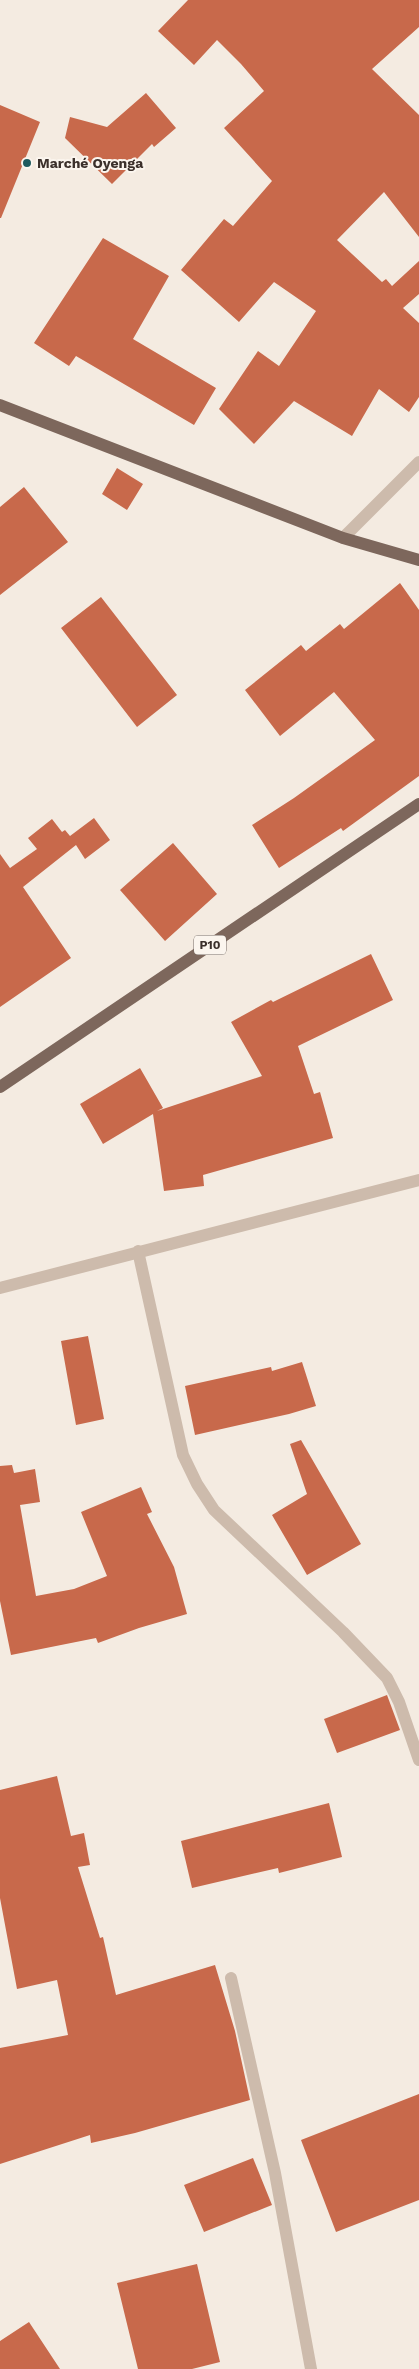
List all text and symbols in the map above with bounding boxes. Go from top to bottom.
place label: Marché Oyenga [37,155,144,171]
marker: Marché Oyenga [21,157,33,169]
road number: P10 [194,936,226,954]

